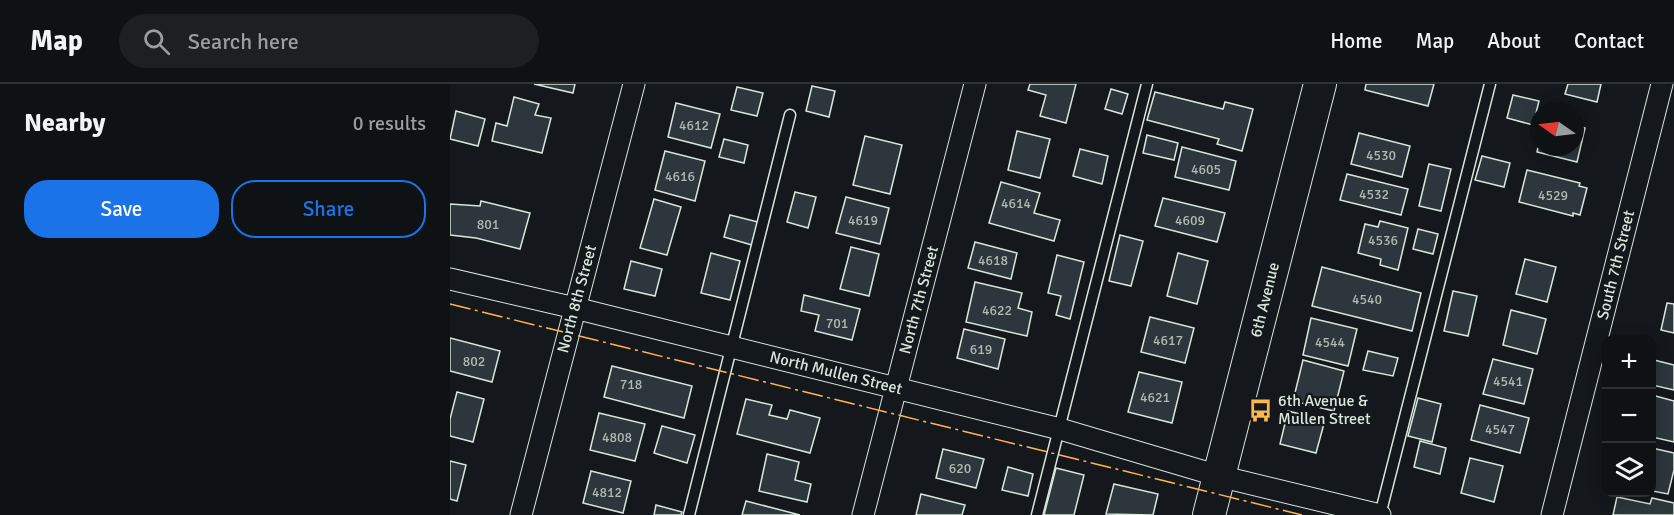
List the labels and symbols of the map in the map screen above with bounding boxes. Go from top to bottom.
north arrow [1530,102,1584,156]
house number: 4612 [679,117,709,134]
house number: 4530 [1366,147,1396,164]
house number: 4605 [1191,161,1221,178]
house number: 4616 [665,168,695,185]
house number: 4532 [1359,186,1389,203]
house number: 4529 [1538,187,1568,204]
house number: 4614 [1001,195,1032,212]
street label: South 7th Street [1593,208,1639,322]
house number: 4619 [848,212,878,229]
house number: 4609 [1175,212,1205,229]
house number: 801 [477,216,499,233]
house number: 4536 [1368,232,1398,249]
street label: North 8th Street [553,242,601,355]
street label: North 7th Street [895,243,943,356]
house number: 4618 [978,252,1008,269]
street label: 6th Avenue [1246,260,1284,340]
house number: 4540 [1352,291,1382,308]
house number: 4622 [982,302,1012,319]
house number: 701 [826,315,848,332]
house number: 4617 [1153,332,1183,349]
house number: 4544 [1315,334,1346,351]
house number: 619 [970,341,992,358]
street label: North Mullen Street [768,347,905,399]
house number: 802 [463,353,485,370]
house number: 4541 [1493,373,1523,390]
house number: 718 [620,376,642,393]
house number: 4621 [1140,389,1170,406]
place label: 6th Avenue & Mullen Street [1278,391,1371,429]
bus stop icon: 6th Avenue & Mullen Street [1247,397,1273,423]
house number: 4547 [1485,421,1515,438]
house number: 4808 [602,429,632,446]
house number: 620 [949,460,971,477]
house number: 4812 [592,484,622,501]

